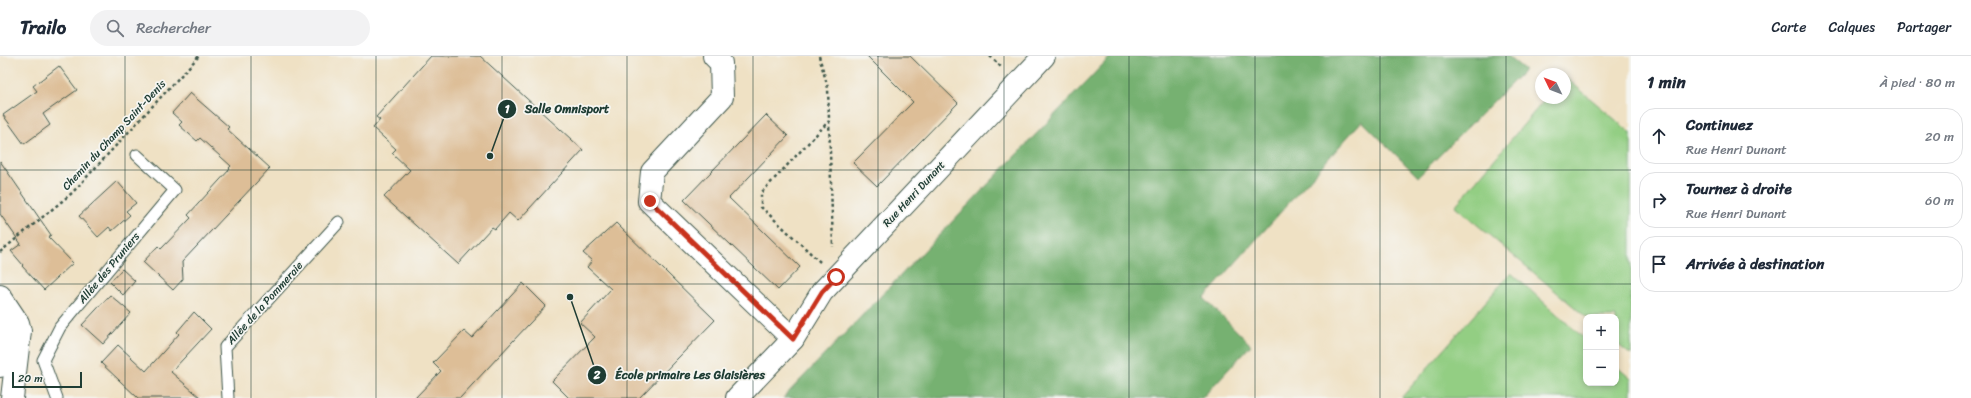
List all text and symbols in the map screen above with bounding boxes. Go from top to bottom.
search box [90,10,370,46]
text: Trailo [20,11,66,44]
text: Rechercher [136,15,211,41]
text: Carte [1772,15,1806,40]
text: Calques [1828,15,1875,40]
text: Partager [1897,15,1951,40]
icon: search [104,17,126,39]
text: 1 min [1647,67,1686,97]
north arrow [1535,68,1571,104]
text: À pied · 80 m [1879,71,1955,94]
street label: Chemin du Champ Saint-Denis [57,75,171,195]
callout: Salle Omnisport [497,97,616,121]
text: 1 [504,98,510,120]
text: Salle Omnisport [524,98,610,120]
text: Continuez [1686,112,1753,138]
icon: ahead [1648,125,1670,147]
text: 20 m [1925,125,1954,148]
text: Rue Henri Dunant [1686,138,1787,161]
street label: Rue Henri Dunant [878,156,950,232]
text: Tournez à droite [1686,176,1792,202]
icon: right [1648,189,1670,211]
text: 60 m [1925,189,1954,212]
route end [641,192,659,210]
text: Rue Henri Dunant [1686,202,1787,225]
street label: Allée des Pruniers [73,227,145,309]
text: Arrivée à destination [1686,251,1824,277]
icon: arrive [1648,253,1670,275]
street label: Allée de la Pommeraie [221,257,308,350]
route start [827,268,845,286]
map controls [1583,314,1619,386]
button: + [1583,314,1619,350]
button: − [1583,350,1619,386]
callout: École primaire Les Glaisières [587,363,774,387]
text: 2 [593,364,601,386]
text: École primaire Les Glaisières [615,364,765,386]
text: 20 m [18,369,43,388]
scale bar [12,370,82,389]

